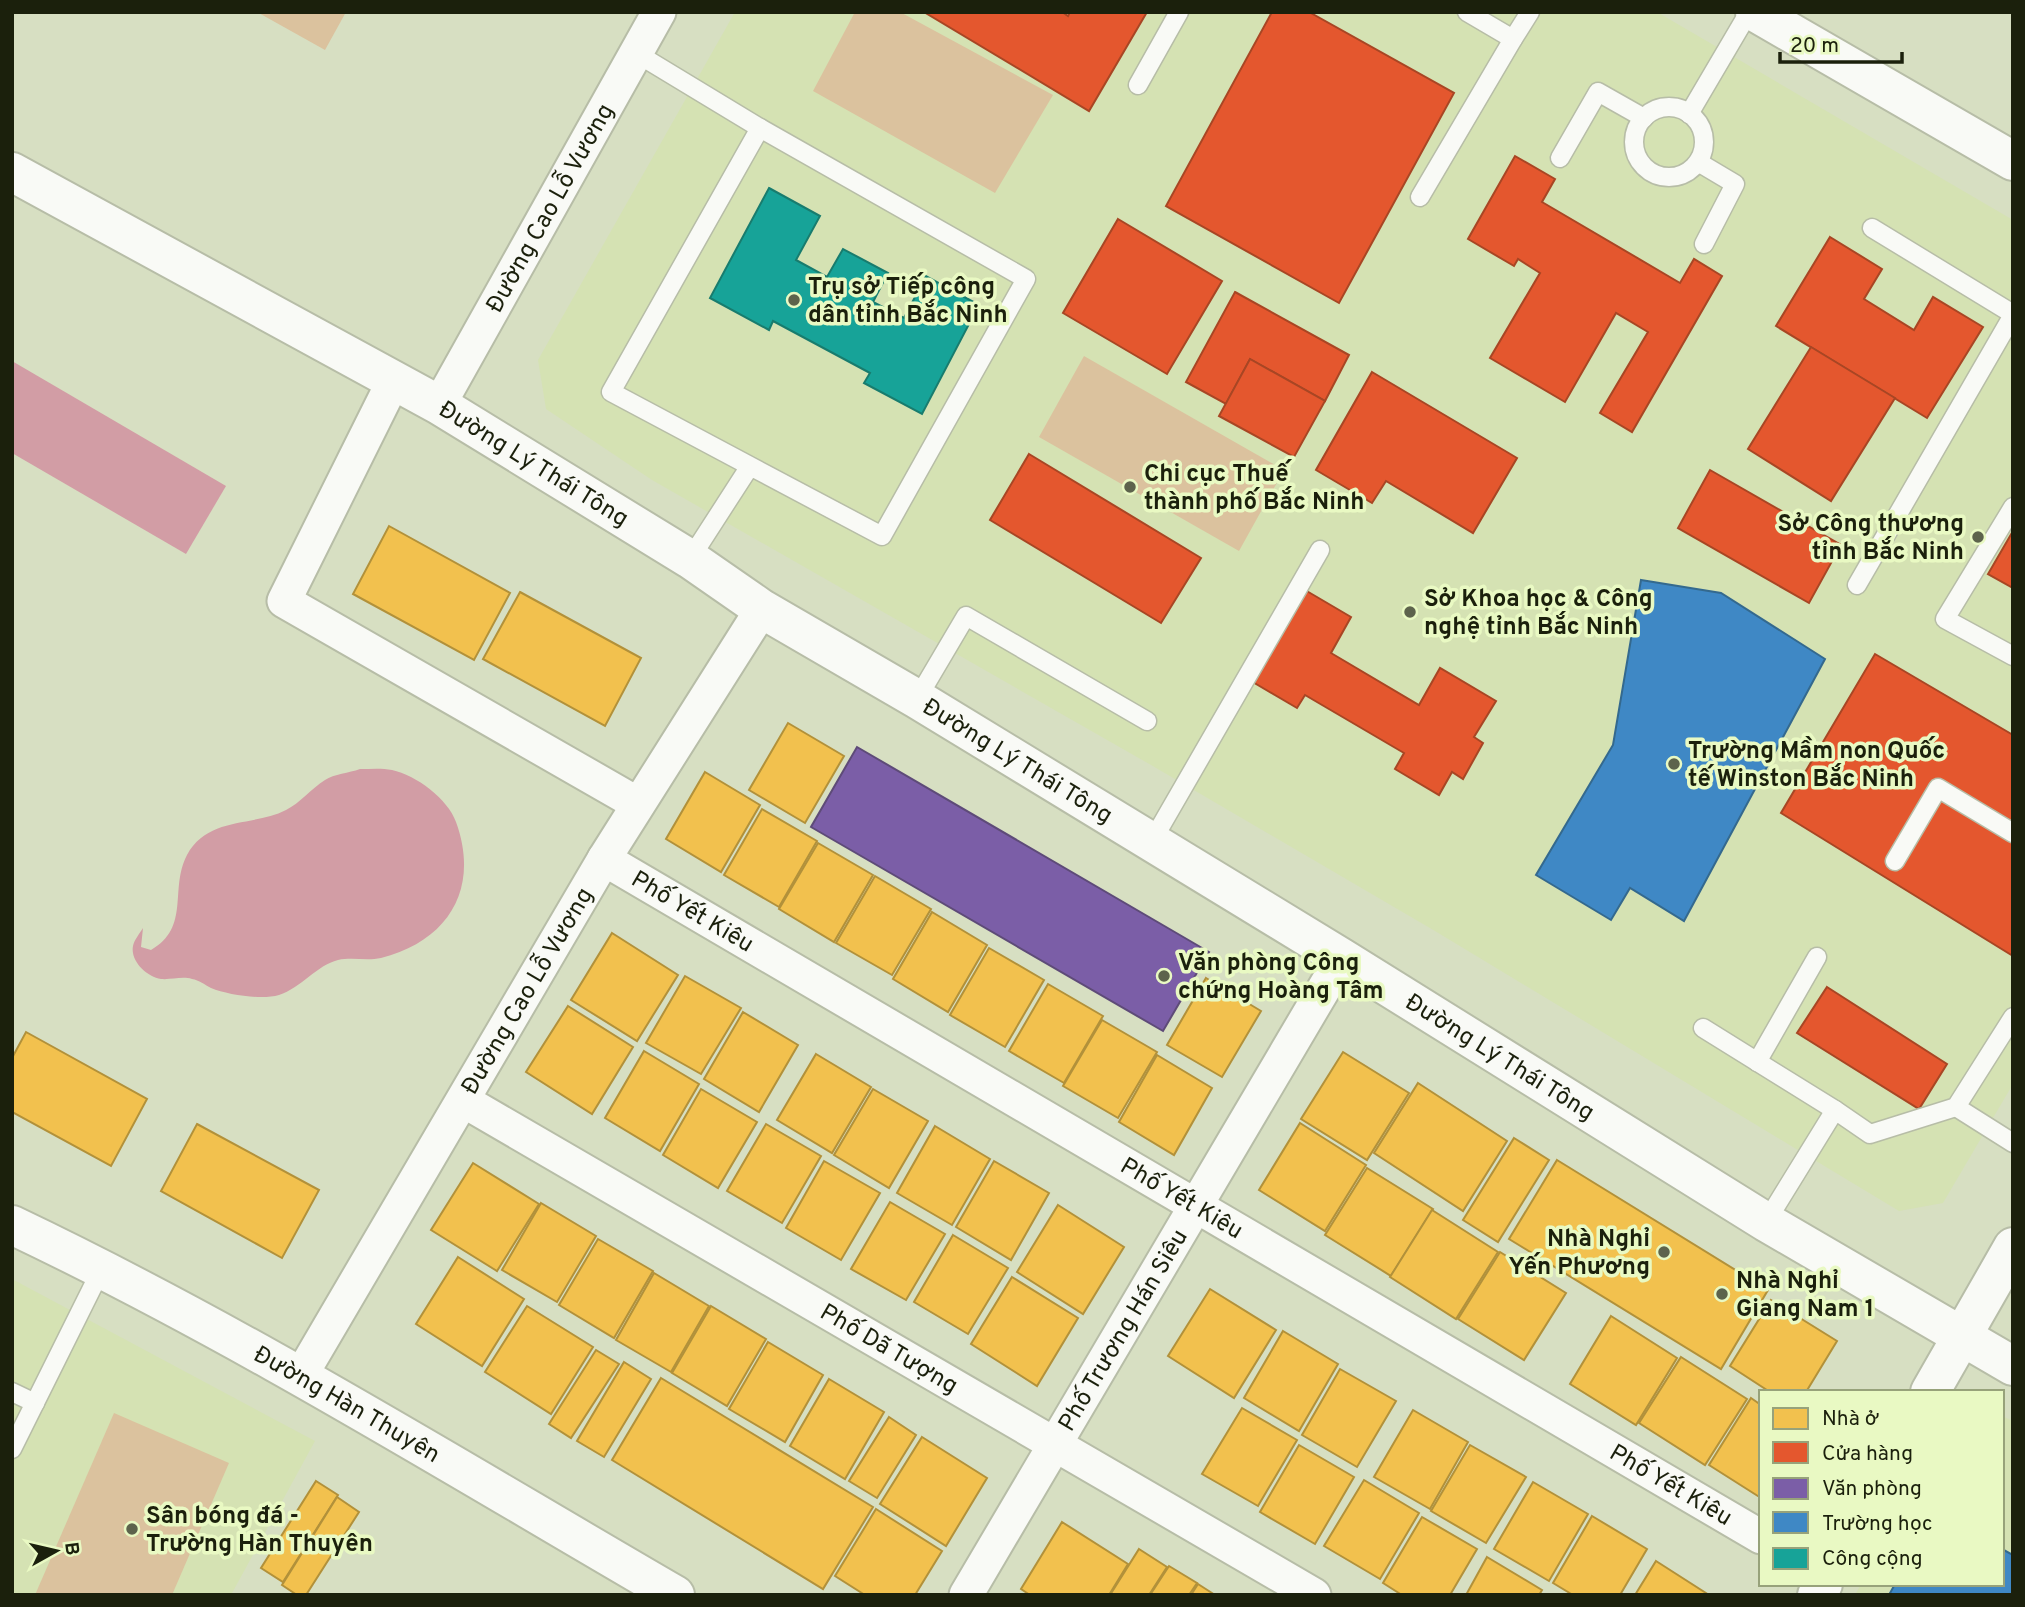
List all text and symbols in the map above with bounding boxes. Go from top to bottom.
scale bar [1780,21,1902,65]
text: 20 m [1790,33,1839,60]
street label: Đường Cao Lỗ Vương [481,99,622,319]
place label: Trụ sở Tiếp công dân tỉnh Bắc Ninh [808,272,1008,331]
marker: Trụ sở Tiếp công dân tỉnh Bắc Ninh [786,292,802,308]
street label: Đường Lý Thái Tông [433,395,634,535]
place label: Chi cục Thuế thành phố Bắc Ninh [1144,459,1364,518]
marker: Chi cục Thuế thành phố Bắc Ninh [1122,479,1138,495]
place label: Sở Công thương tỉnh Bắc Ninh [1777,510,1964,568]
marker: Sở Công thương tỉnh Bắc Ninh [1970,529,1986,545]
place label: Sở Khoa học & Công nghệ tỉnh Bắc Ninh [1424,585,1653,643]
marker: Sở Khoa học & Công nghệ tỉnh Bắc Ninh [1402,604,1418,620]
street label: Đường Lý Thái Tông [916,693,1117,832]
place label: Trường Mầm non Quốc tế Winston Bắc Ninh [1688,736,1945,795]
marker: Trường Mầm non Quốc tế Winston Bắc Ninh [1666,756,1682,772]
street label: Phố Yết Kiêu [625,865,759,960]
street label: Đường Cao Lỗ Vương [456,883,601,1101]
place label: Văn phòng Công chứng Hoàng Tâm [1178,949,1384,1007]
marker: Văn phòng Công chứng Hoàng Tâm [1156,968,1172,984]
street label: Đường Lý Thái Tông [1399,988,1599,1128]
street label: Phố Yết Kiêu [1114,1152,1248,1247]
street label: Phố Trương Hán Siêu [1053,1224,1196,1437]
place label: Nhà Nghỉ Yến Phương [1509,1225,1650,1283]
marker: Nhà Nghỉ Yến Phương [1656,1244,1672,1260]
place label: Nhà Nghỉ Giang Nam 1 [1736,1267,1874,1325]
marker: Nhà Nghỉ Giang Nam 1 [1714,1286,1730,1302]
street label: Phố Dã Tượng [814,1298,963,1402]
street label: Đường Hàn Thuyên [248,1340,445,1471]
legend [1759,1390,2004,1586]
text: Nhà ở [1822,1406,1879,1433]
street label: Phố Yết Kiêu [1604,1439,1737,1534]
text: Cửa hàng [1822,1441,1913,1468]
text: Văn phòng [1822,1476,1922,1503]
place label: Sân bóng đá - Trường Hàn Thuyên [146,1502,373,1560]
text: Trường học [1822,1511,1932,1538]
north arrow [21,1516,91,1586]
marker: Sân bóng đá - Trường Hàn Thuyên [124,1521,140,1537]
text: B [58,1541,84,1557]
text: Công cộng [1822,1546,1923,1573]

